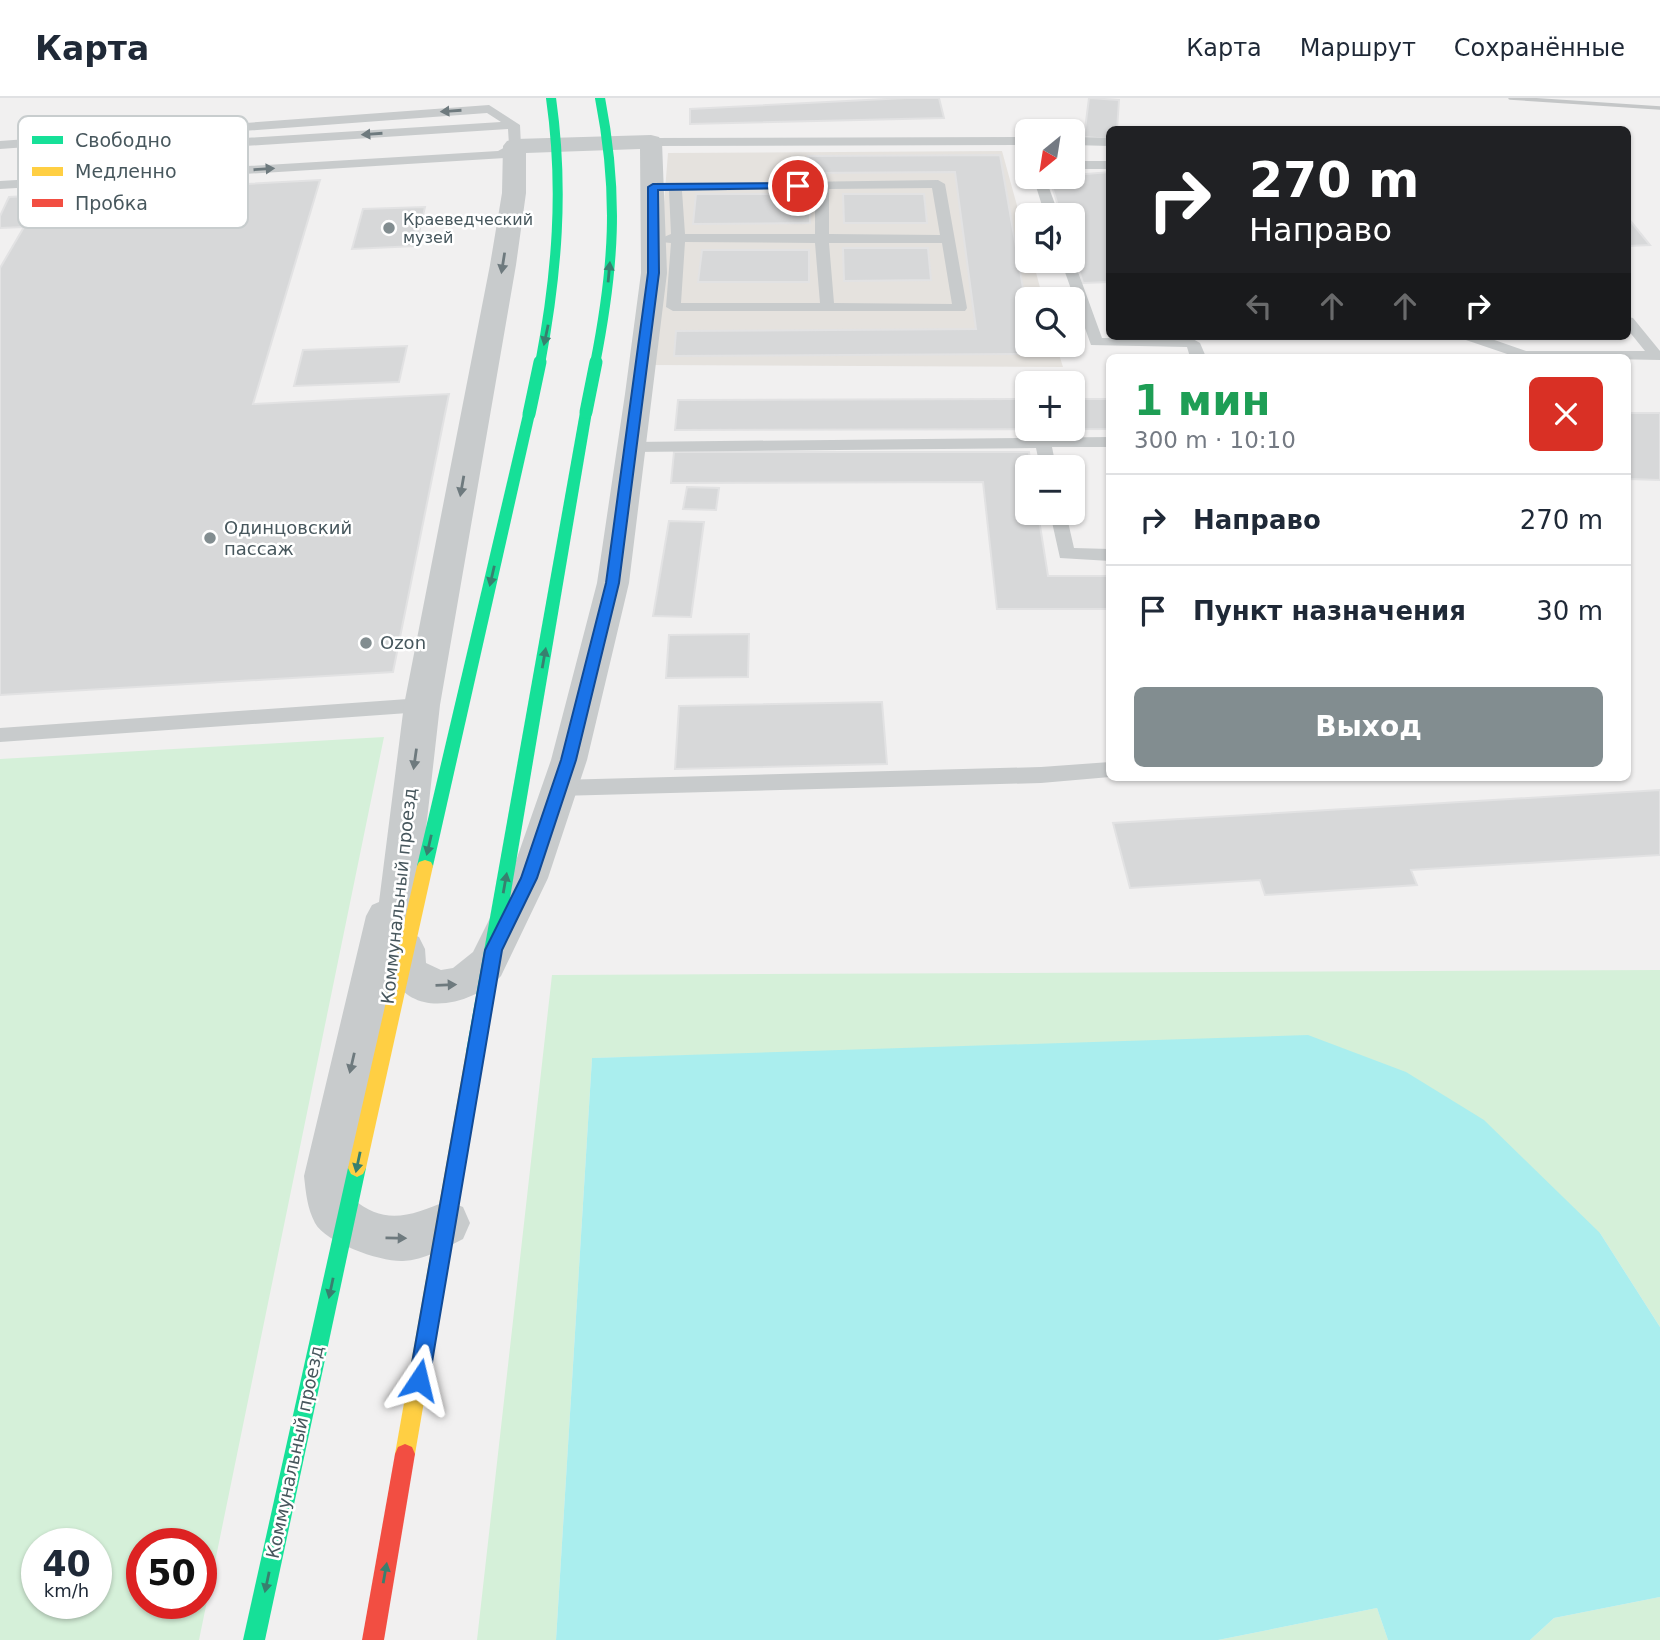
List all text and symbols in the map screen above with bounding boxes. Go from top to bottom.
text: Карта [35,29,149,68]
text: Карта [1186,34,1262,62]
text: Маршрут [1300,34,1416,62]
text: Сохранённые [1454,34,1625,62]
one-way arrow [439,106,461,117]
legend [18,116,248,228]
north arrow [1015,119,1085,189]
map controls [1015,119,1085,525]
one-way arrow [361,128,383,139]
text: Свободно [75,129,172,151]
text: 270 m [1249,152,1419,209]
icon: right [1134,154,1225,245]
pin [768,156,828,216]
text: Медленно [75,160,177,182]
one-way arrow [253,164,275,175]
icon: arrive [779,167,817,205]
text: Пробка [75,192,148,214]
button: sound [1015,203,1085,273]
place label: Краеведческий музей [403,210,533,247]
text: Направо [1249,211,1392,249]
marker: Краеведческий музей [381,220,397,236]
one-way arrow [497,252,508,274]
one-way arrow [603,261,614,283]
button: search [1015,287,1085,357]
icon: left [1240,287,1278,325]
icon: ahead [1313,287,1351,325]
icon: ahead [1386,287,1424,325]
icon: right [1459,287,1497,325]
one-way arrow [541,325,552,347]
button: + [1015,371,1085,441]
text: 1 мин [1134,376,1271,425]
button: close [1529,377,1603,451]
text: 300 m · 10:10 [1134,427,1296,453]
button: − [1015,455,1085,525]
one-way arrow [456,475,467,497]
icon: right [1134,501,1172,539]
text: Направо [1193,505,1321,535]
text: 270 m [1520,505,1603,535]
place label: Одинцовский пассаж [224,517,352,559]
marker: Одинцовский пассаж [202,530,218,546]
one-way arrow [486,565,497,587]
icon: arrive [1134,592,1172,630]
text: Пункт назначения [1193,596,1466,626]
text: 30 m [1536,596,1603,626]
place label: Ozon [380,632,426,653]
marker: Ozon [358,635,374,651]
one-way arrow [539,647,550,669]
button: Выход [1134,687,1603,767]
one-way arrow [409,748,420,770]
street label: Коммунальный проезд [377,787,420,1005]
one-way arrow [424,834,435,856]
one-way arrow [500,872,511,894]
one-way arrow [435,979,457,991]
one-way arrow [347,1052,358,1074]
one-way arrow [353,1151,364,1173]
one-way arrow [385,1232,407,1244]
one-way arrow [325,1277,336,1299]
street label: Коммунальный проезд [262,1343,327,1560]
position arrow [382,1343,456,1417]
speed limit sign: 50 [126,1528,217,1619]
text: 40 [42,1544,91,1584]
one-way arrow [379,1562,390,1584]
one-way arrow [261,1571,272,1593]
text: km/h [44,1580,89,1601]

